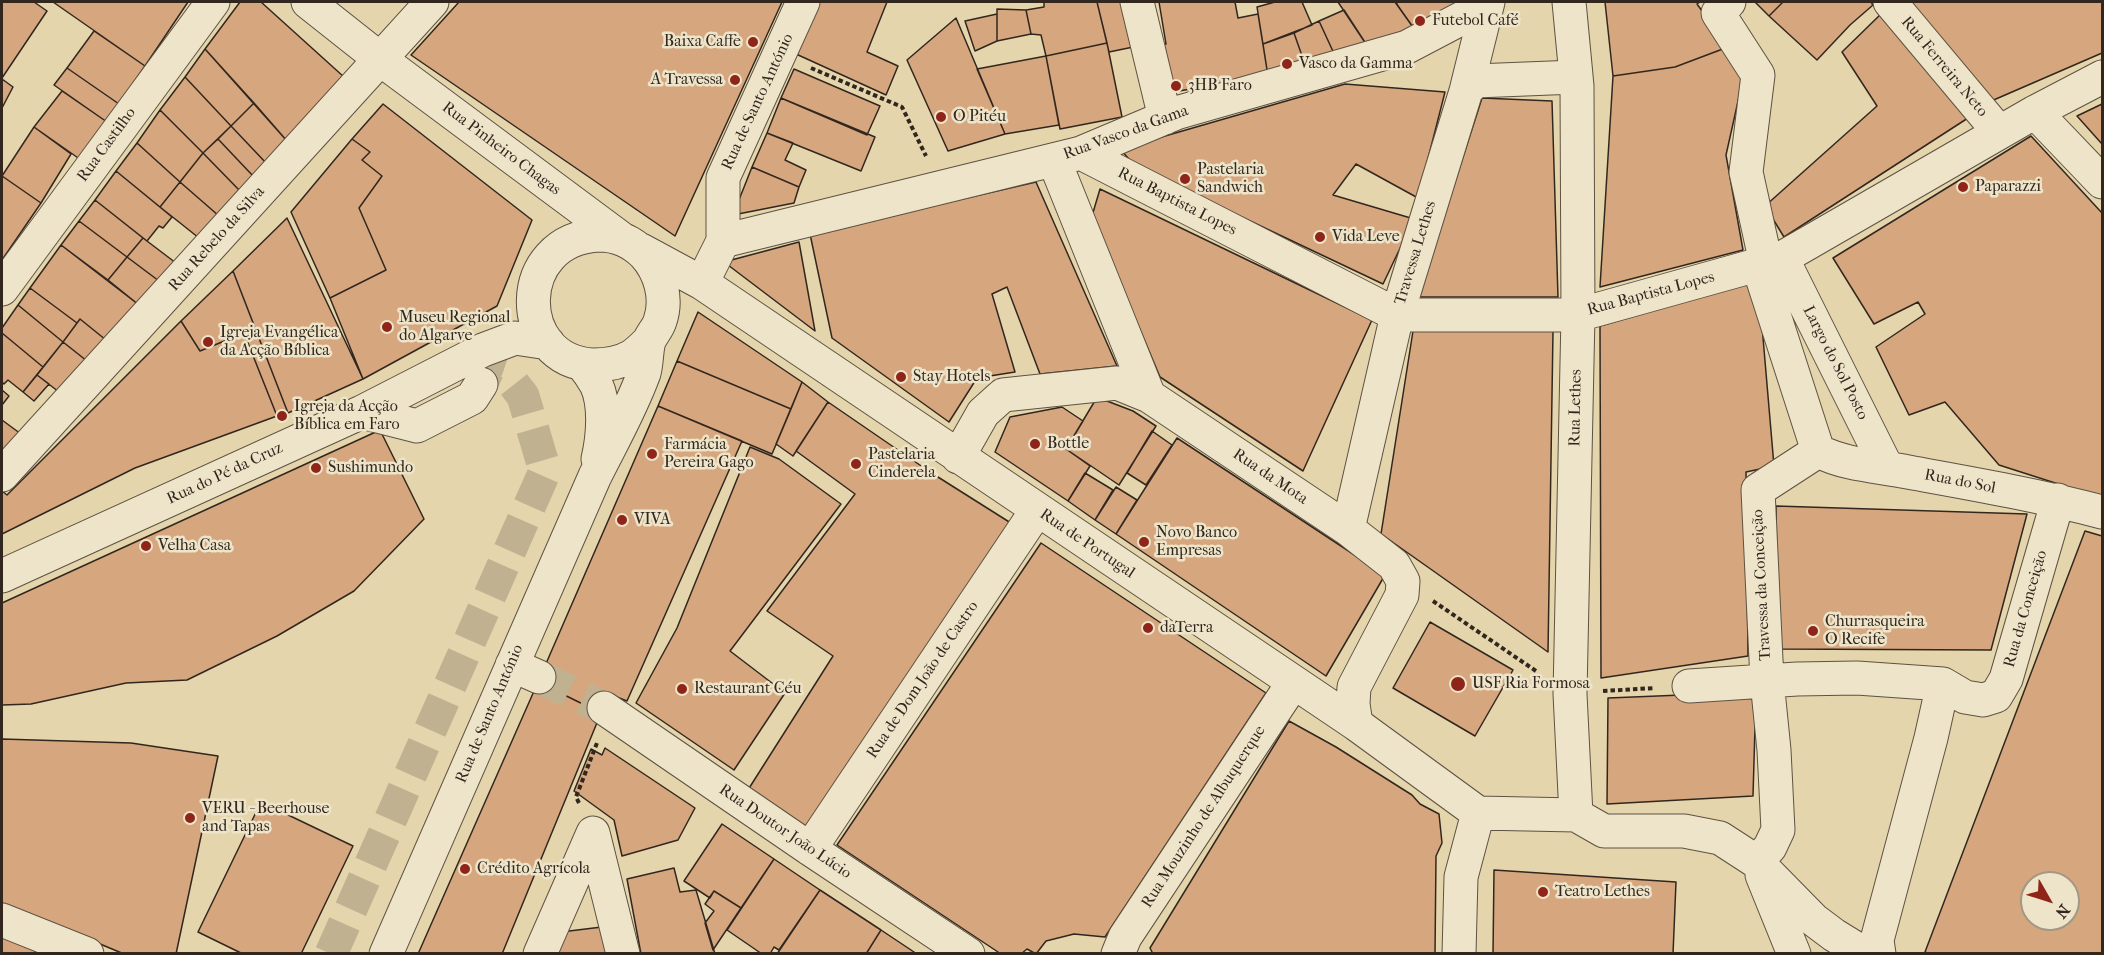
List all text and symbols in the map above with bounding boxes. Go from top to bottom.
place label: Futebol Café [1432,11,1519,31]
street label: Rua Ferreira Neto [1896,13,1992,121]
marker: Futebol Café [1413,14,1427,28]
street label: Rua de Santo António [718,31,798,173]
place label: Baixa Caffe [664,32,741,52]
marker: Baixa Caffe [746,35,760,49]
place label: Vasco da Gamma [1299,54,1413,74]
marker: Vasco da Gamma [1280,57,1294,71]
place label: A Travessa [651,70,723,90]
marker: A Travessa [728,73,742,87]
place label: 3HB Faro [1188,76,1252,96]
marker: 3HB Faro [1169,79,1183,93]
street label: Rua Pinheiro Chagas [438,98,564,200]
street label: Rua Vasco da Gama [1061,101,1191,165]
street label: Rua Castilho [74,104,140,186]
place label: O Pitéu [953,107,1006,127]
marker: O Pitéu [934,110,948,124]
place label: Pastelaria Sandwich [1197,160,1264,198]
street label: Rua Baptista Lopes [1114,164,1240,240]
marker: Pastelaria Sandwich [1178,172,1192,186]
place label: Paparazzi [1975,177,2041,197]
marker: Paparazzi [1956,180,1970,194]
street label: Rua Rebelo da Silva [165,183,269,295]
street label: Travessa Lethes [1391,199,1441,307]
place label: Vida Leve [1332,227,1400,247]
marker: Vida Leve [1313,230,1327,244]
street label: Rua Baptista Lopes [1585,268,1717,320]
street label: Largo do Sol Posto [1798,303,1872,423]
place label: Museu Regional do Algarve [399,308,510,346]
marker: Museu Regional do Algarve [380,320,394,334]
place label: Igreja Evangélica da Acção Bíblica [220,323,338,361]
marker: Igreja Evangélica da Acção Bíblica [201,335,215,349]
place label: Stay Hotels [913,367,990,387]
street label: Rua Lethes [1566,369,1586,447]
marker: Stay Hotels [894,370,908,384]
place label: Igreja da Acção Bíblica em Faro [294,397,400,435]
marker: Igreja da Acção Bíblica em Faro [275,409,289,423]
place label: Bottle [1047,434,1089,454]
place label: Farmácia Pereira Gago [664,435,754,473]
marker: Bottle [1028,437,1042,451]
street label: Rua do Pé da Cruz [164,439,286,509]
place label: Pastelaria Cinderela [868,445,936,483]
street label: Rua da Mota [1229,445,1311,509]
marker: Farmácia Pereira Gago [645,447,659,461]
marker: Pastelaria Cinderela [849,457,863,471]
place label: Sushimundo [328,458,413,478]
marker: Sushimundo [309,461,323,475]
street label: Rua do Sol [1923,466,1997,498]
street label: Rua de Portugal [1036,505,1138,583]
street label: Travessa da Conceição [1748,509,1776,661]
place label: VIVA [634,510,671,530]
marker: VIVA [615,513,629,527]
place label: Novo Banco Empresas [1156,523,1237,561]
marker: Novo Banco Empresas [1137,535,1151,549]
place label: Velha Casa [158,536,231,556]
marker: Velha Casa [139,539,153,553]
street label: Rua da Conceição [2000,548,2052,670]
street label: Rua de Dom João de Castro [863,598,983,762]
place label: Churrasqueira O Recife [1825,612,1925,650]
place label: daTerra [1160,618,1213,638]
marker: daTerra [1141,621,1155,635]
marker: Churrasqueira O Recife [1806,624,1820,638]
street label: Rua de Santo António [452,642,528,786]
place label: USF Ria Formosa [1472,674,1590,694]
marker: USF Ria Formosa [1449,675,1467,693]
place label: Restaurant Céu [694,679,802,699]
marker: Restaurant Céu [675,682,689,696]
street label: Rua Mouzinho de Albuquerque [1138,722,1270,912]
street label: Rua Doutor João Lúcio [715,781,855,883]
place label: VERU - Beerhouse and Tapas [202,799,329,837]
marker: VERU - Beerhouse and Tapas [183,811,197,825]
place label: Crédito Agrícola [477,859,590,879]
marker: Crédito Agrícola [458,862,472,876]
north arrow [2020,871,2080,931]
place label: Teatro Lethes [1555,882,1650,902]
marker: Teatro Lethes [1536,885,1550,899]
text: N [2052,901,2074,922]

